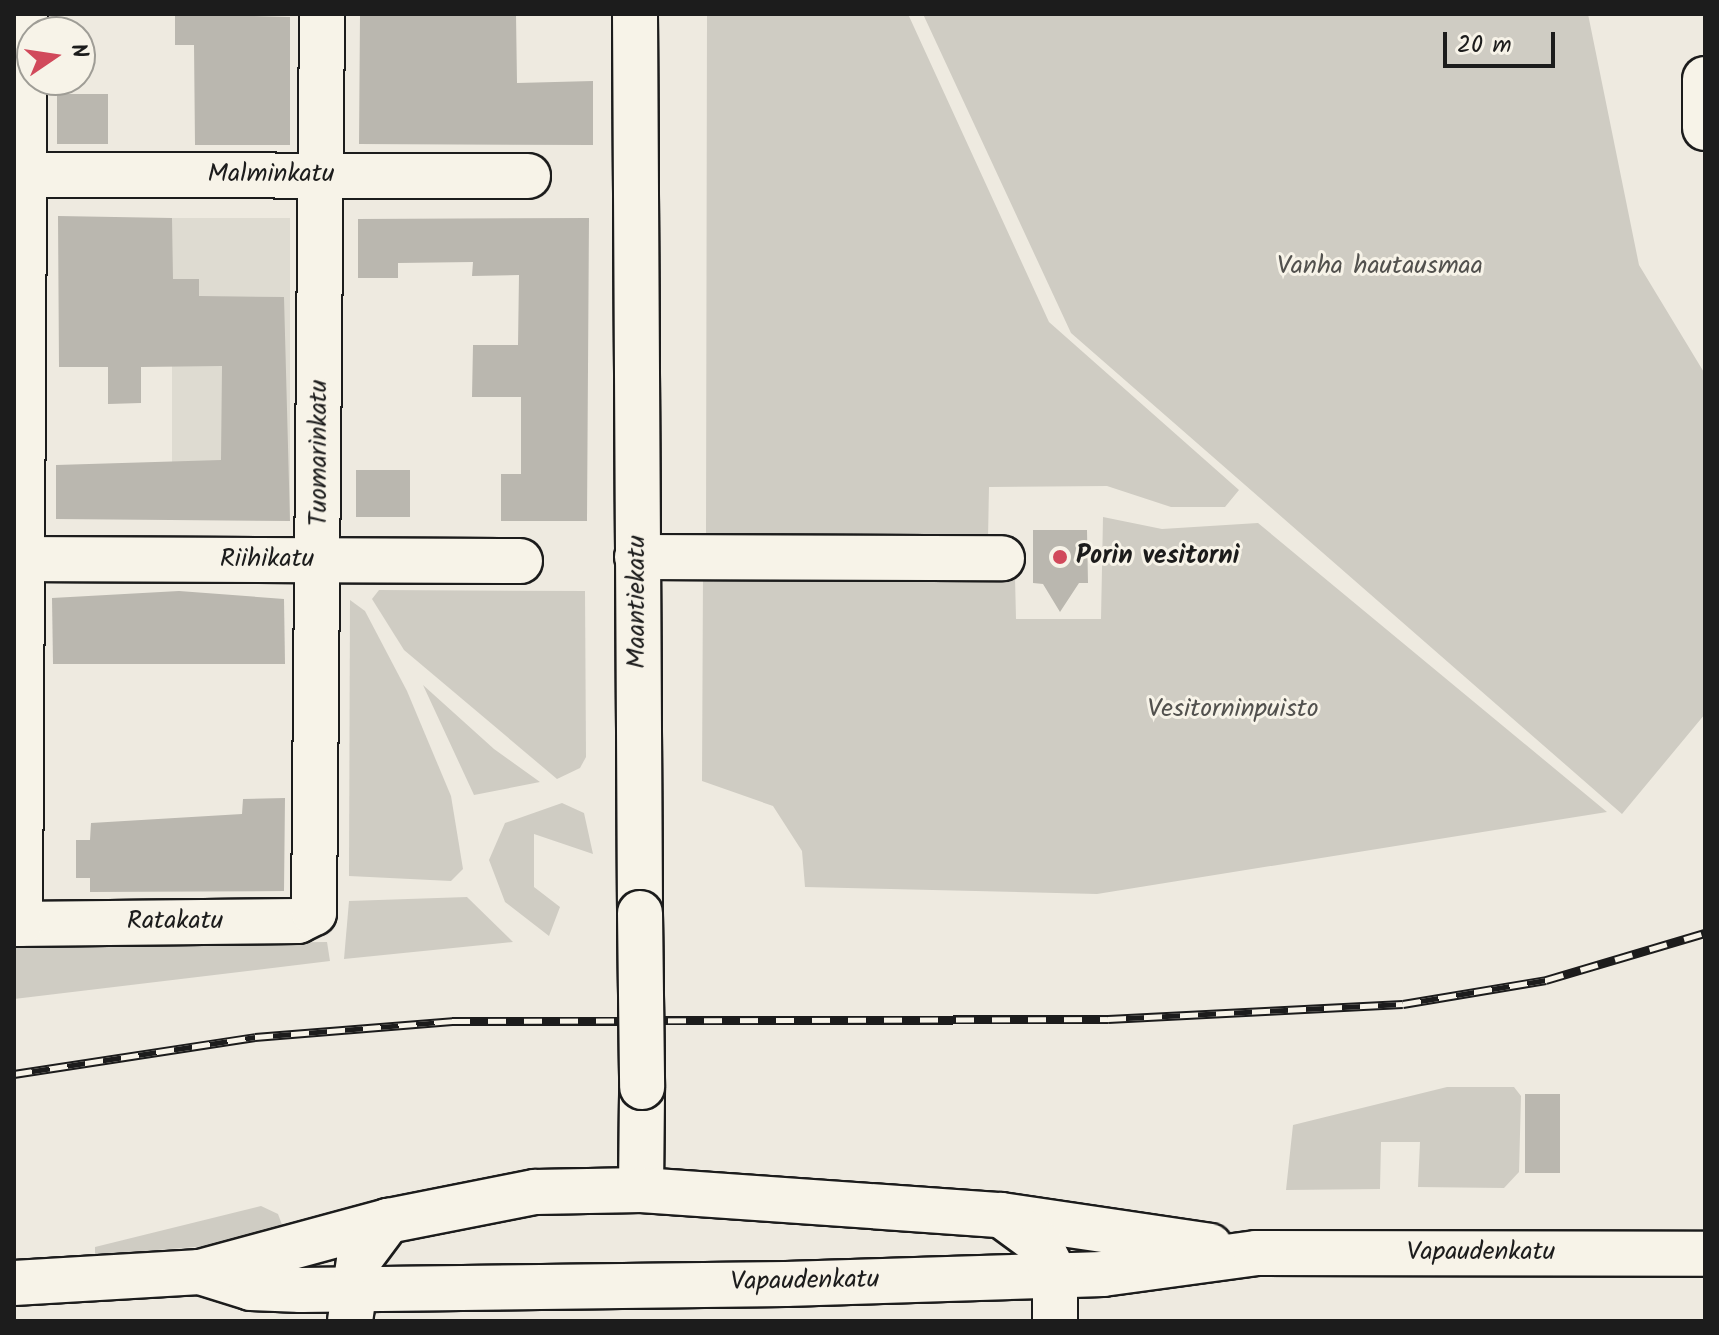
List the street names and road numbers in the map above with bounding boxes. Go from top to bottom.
street label: Malminkatu [208,159,334,191]
street label: Tuomarinkatu [304,380,336,526]
street label: Maantiekatu [622,535,654,669]
street label: Riihikatu [220,544,314,576]
street label: Ratakatu [127,906,223,938]
street label: Vapaudenkatu [1407,1237,1555,1269]
street label: Vapaudenkatu [730,1265,880,1299]

